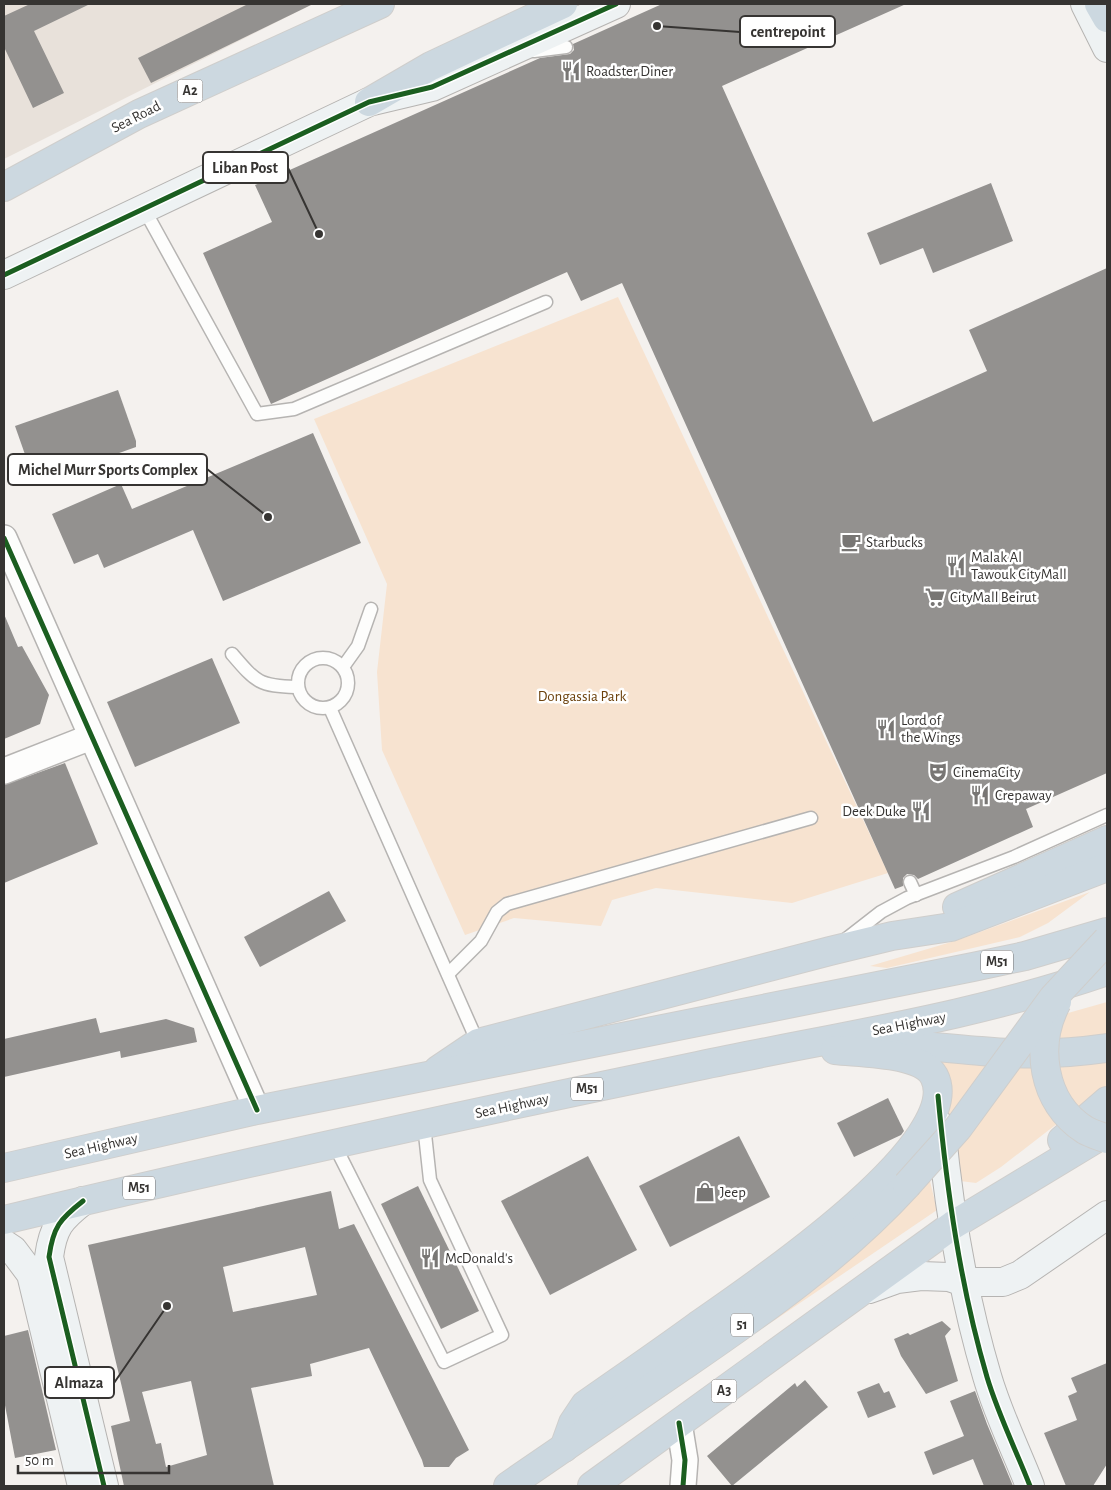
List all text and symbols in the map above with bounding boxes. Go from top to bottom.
callout: centrepoint [740,16,835,47]
text: centrepoint [751,24,826,40]
restaurant icon: Roadster Diner [560,60,582,82]
place label: Roadster Diner [586,64,673,79]
road number: A2 [178,80,202,102]
street label: Sea Road [109,98,163,136]
callout: Liban Post [203,152,288,183]
text: Liban Post [212,160,278,176]
callout: Michel Murr Sports Complex [8,454,207,485]
text: Michel Murr Sports Complex [18,462,199,478]
cafe icon: Starbucks [840,531,862,553]
place label: Starbucks [866,535,923,550]
place label: Malak Al Tawouk CityMall [971,550,1067,582]
restaurant icon: Malak Al Tawouk CityMall [945,555,967,577]
supermarket icon: CityMall Beirut [924,586,946,608]
place label: CityMall Beirut [950,590,1037,605]
park label: Dongassia Park [538,689,627,704]
place label: Lord of the Wings [901,713,961,745]
restaurant icon: Lord of the Wings [875,718,897,740]
theatre icon: CinemaCity [927,761,949,783]
place label: CinemaCity [953,765,1021,780]
restaurant icon: Crepaway [969,784,991,806]
place label: Crepaway [995,788,1052,803]
restaurant icon: Deek Duke [910,800,932,822]
place label: Deek Duke [842,804,906,819]
road number: M51 [981,950,1013,974]
street label: Sea Highway [871,1009,948,1039]
road number: M51 [571,1078,603,1100]
street label: Sea Highway [474,1091,551,1121]
street label: Sea Highway [63,1130,140,1162]
road number: M51 [123,1176,155,1200]
shop icon: Jeep [694,1181,716,1203]
place label: Jeep [720,1185,746,1200]
restaurant icon: McDonald's [419,1247,441,1269]
place label: McDonald's [445,1251,513,1266]
road number: 51 [731,1314,753,1336]
callout: Almaza [45,1367,114,1398]
text: Almaza [54,1375,104,1391]
road number: A3 [712,1380,736,1402]
scale bar [18,1442,169,1474]
text: 50 m [25,1453,54,1468]

